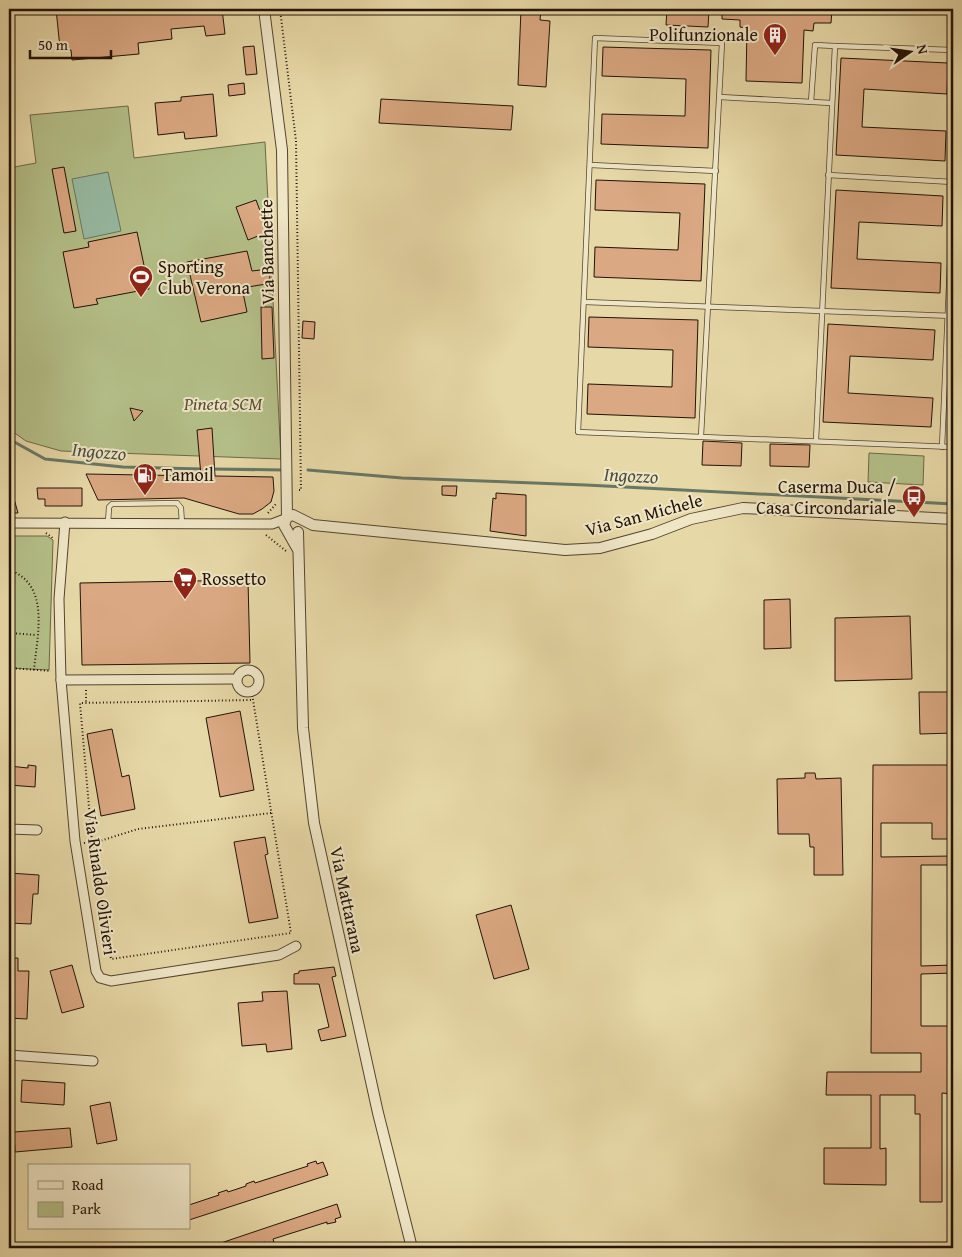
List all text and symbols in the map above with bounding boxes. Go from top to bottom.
place label: Polifunzionale [649,21,758,48]
building icon: Polifunzionale [762,22,788,56]
scale bar [30,28,111,60]
north arrow [884,28,934,78]
text: 50 m [38,34,69,55]
text: N [912,42,934,57]
street label: Via Banchette [252,199,281,305]
place label: Sporting Club Verona [158,253,250,301]
sports icon: Sporting Club Verona [128,264,154,298]
park label: Pineta SCM [183,390,262,417]
water label: Ingozzo [71,435,127,467]
water label: Ingozzo [603,460,659,490]
place label: Tamoil [162,461,214,488]
fuel station icon: Tamoil [132,462,158,496]
place label: Caserma Duca / Casa Circondariale [756,473,897,521]
bus stop icon: Caserma Duca / Casa Circondariale [901,484,927,518]
street label: Via San Michele [582,486,705,543]
place label: Rossetto [202,565,266,592]
supermarket icon: Rossetto [172,566,198,600]
street label: Via Rinaldo Olivieri [77,807,124,957]
street label: Via Mattarana [323,844,372,956]
legend [28,1164,190,1230]
text: Road [72,1174,103,1195]
text: Park [72,1198,101,1219]

